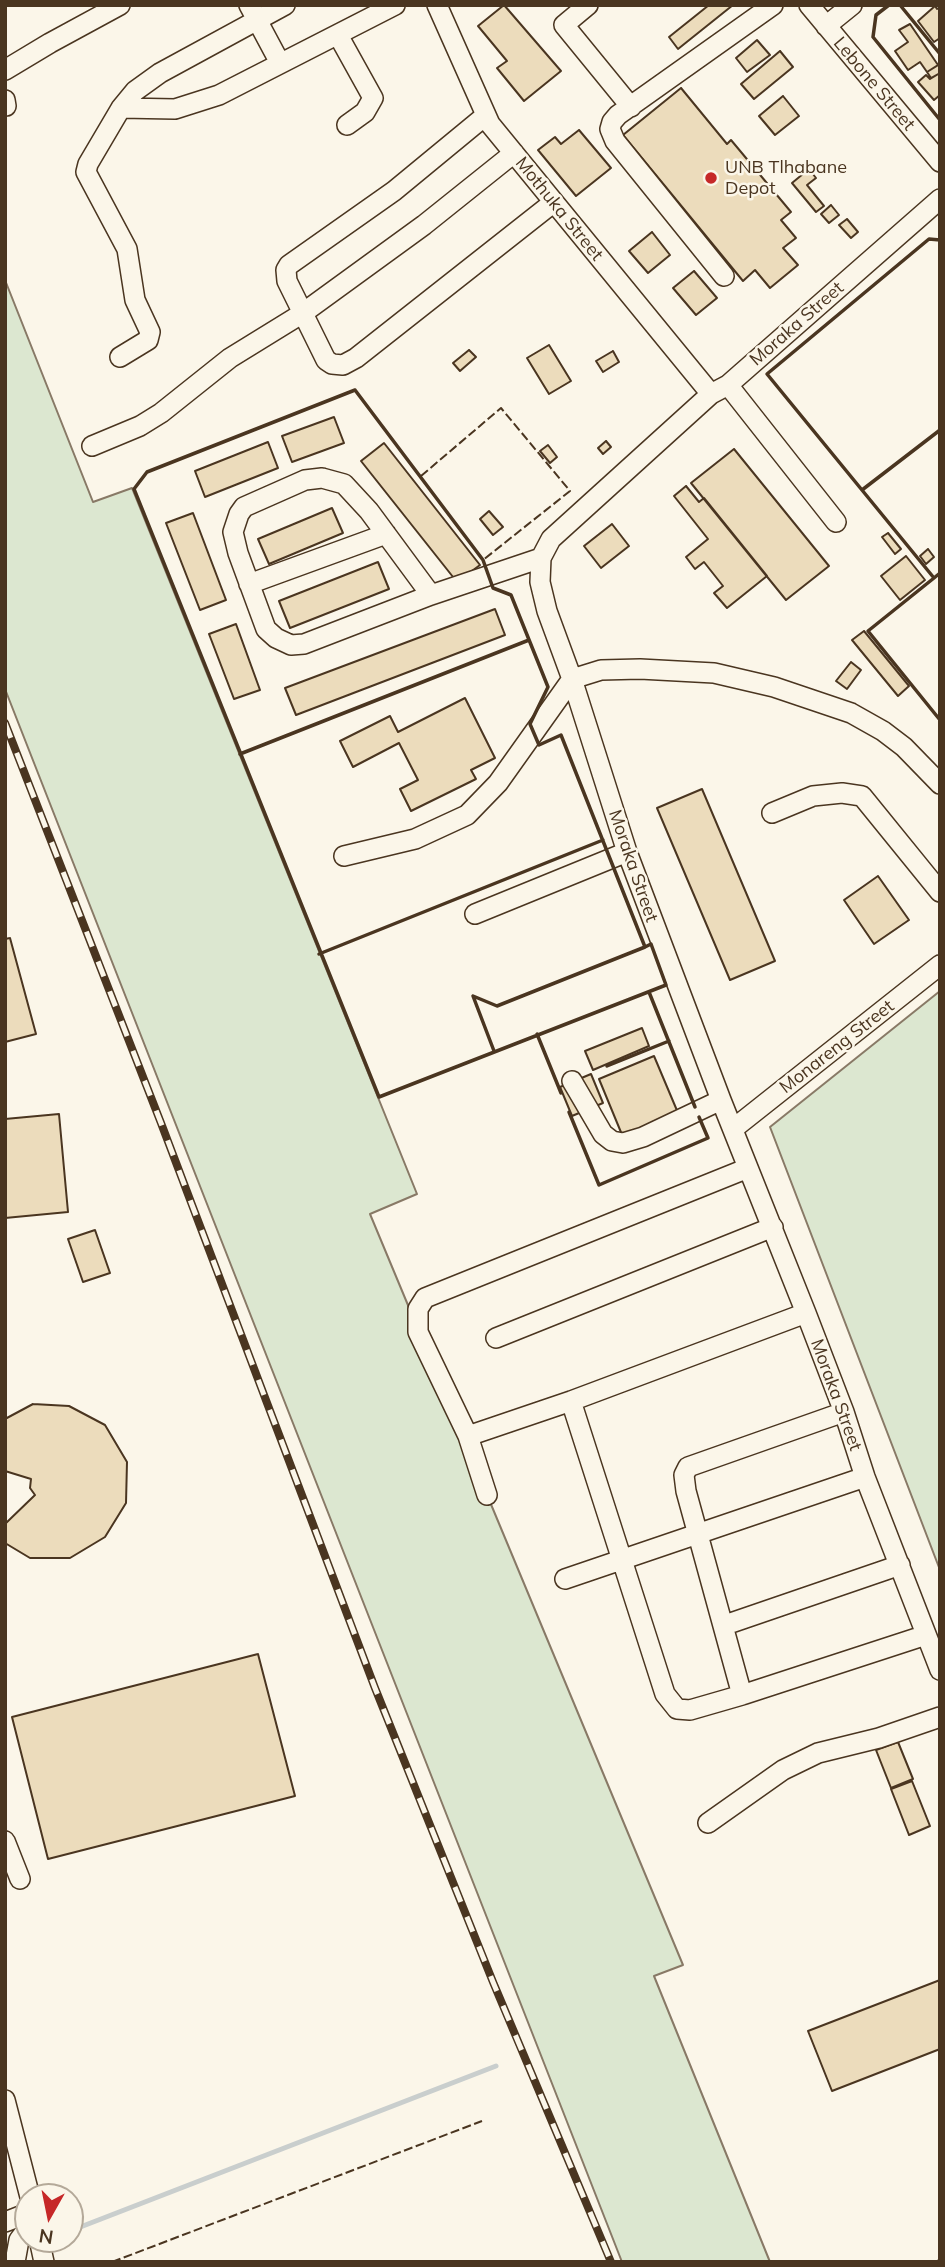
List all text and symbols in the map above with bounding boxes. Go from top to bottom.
street label: Lebone Street [829,33,919,135]
street label: Mothuka Street [511,153,607,265]
place label: UNB Tlhabane Depot [725,157,847,200]
marker: UNB Tlhabane Depot [703,170,719,186]
street label: Moraka Street [746,277,848,371]
street label: Moraka Street [604,807,662,925]
street label: Monareng Street [776,996,898,1098]
street label: Moraka Street [806,1336,866,1454]
north arrow [14,2183,84,2253]
text: N [37,2224,55,2250]

